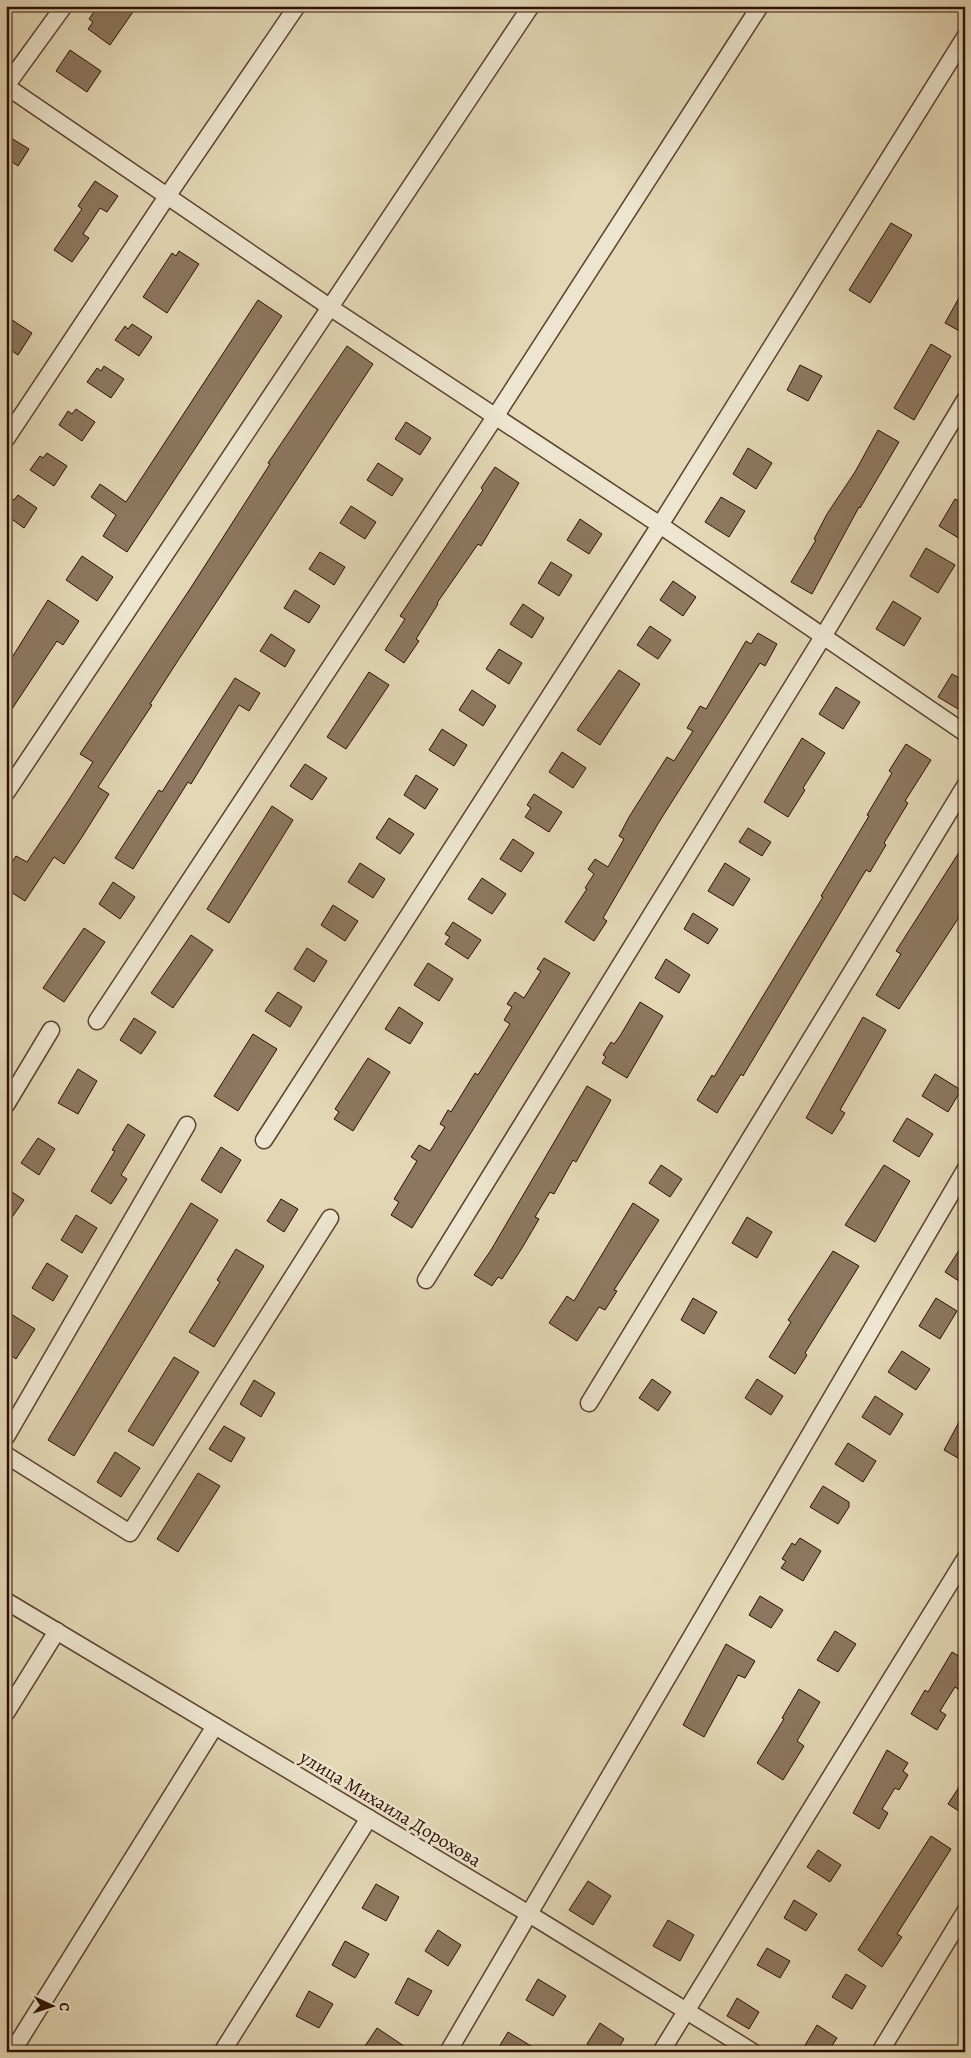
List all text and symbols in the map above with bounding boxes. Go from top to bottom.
street label: улица Михаила Дорохова [294,1744,486,1874]
north arrow [28,1980,78,2030]
text: С [55,2002,74,2012]

